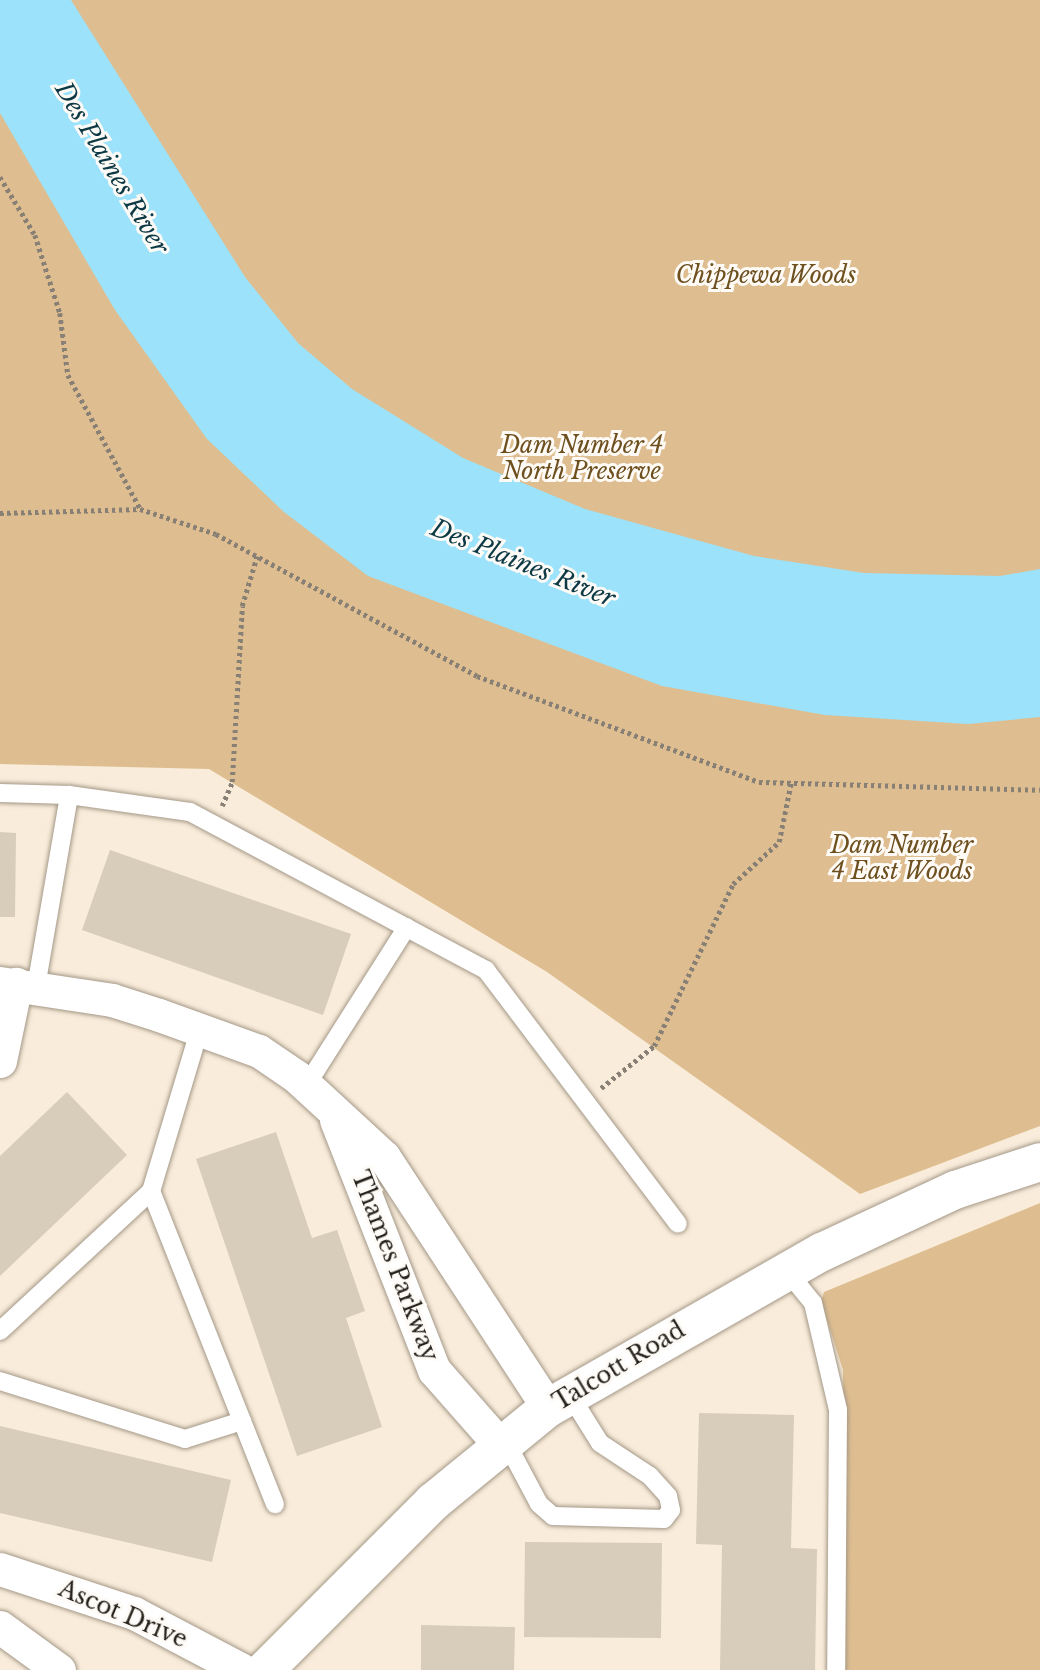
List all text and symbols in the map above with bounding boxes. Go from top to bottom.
water label: Des Plaines River [49,77,175,259]
park label: Chippewa Woods [675,261,857,289]
park label: Dam Number 4 North Preserve [500,431,664,485]
water label: Des Plaines River [427,513,619,613]
park label: Dam Number 4 East Woods [830,831,974,885]
street label: Thames Parkway [346,1167,444,1365]
street label: Talcott Road [548,1316,690,1416]
street label: Ascot Drive [55,1575,191,1653]

